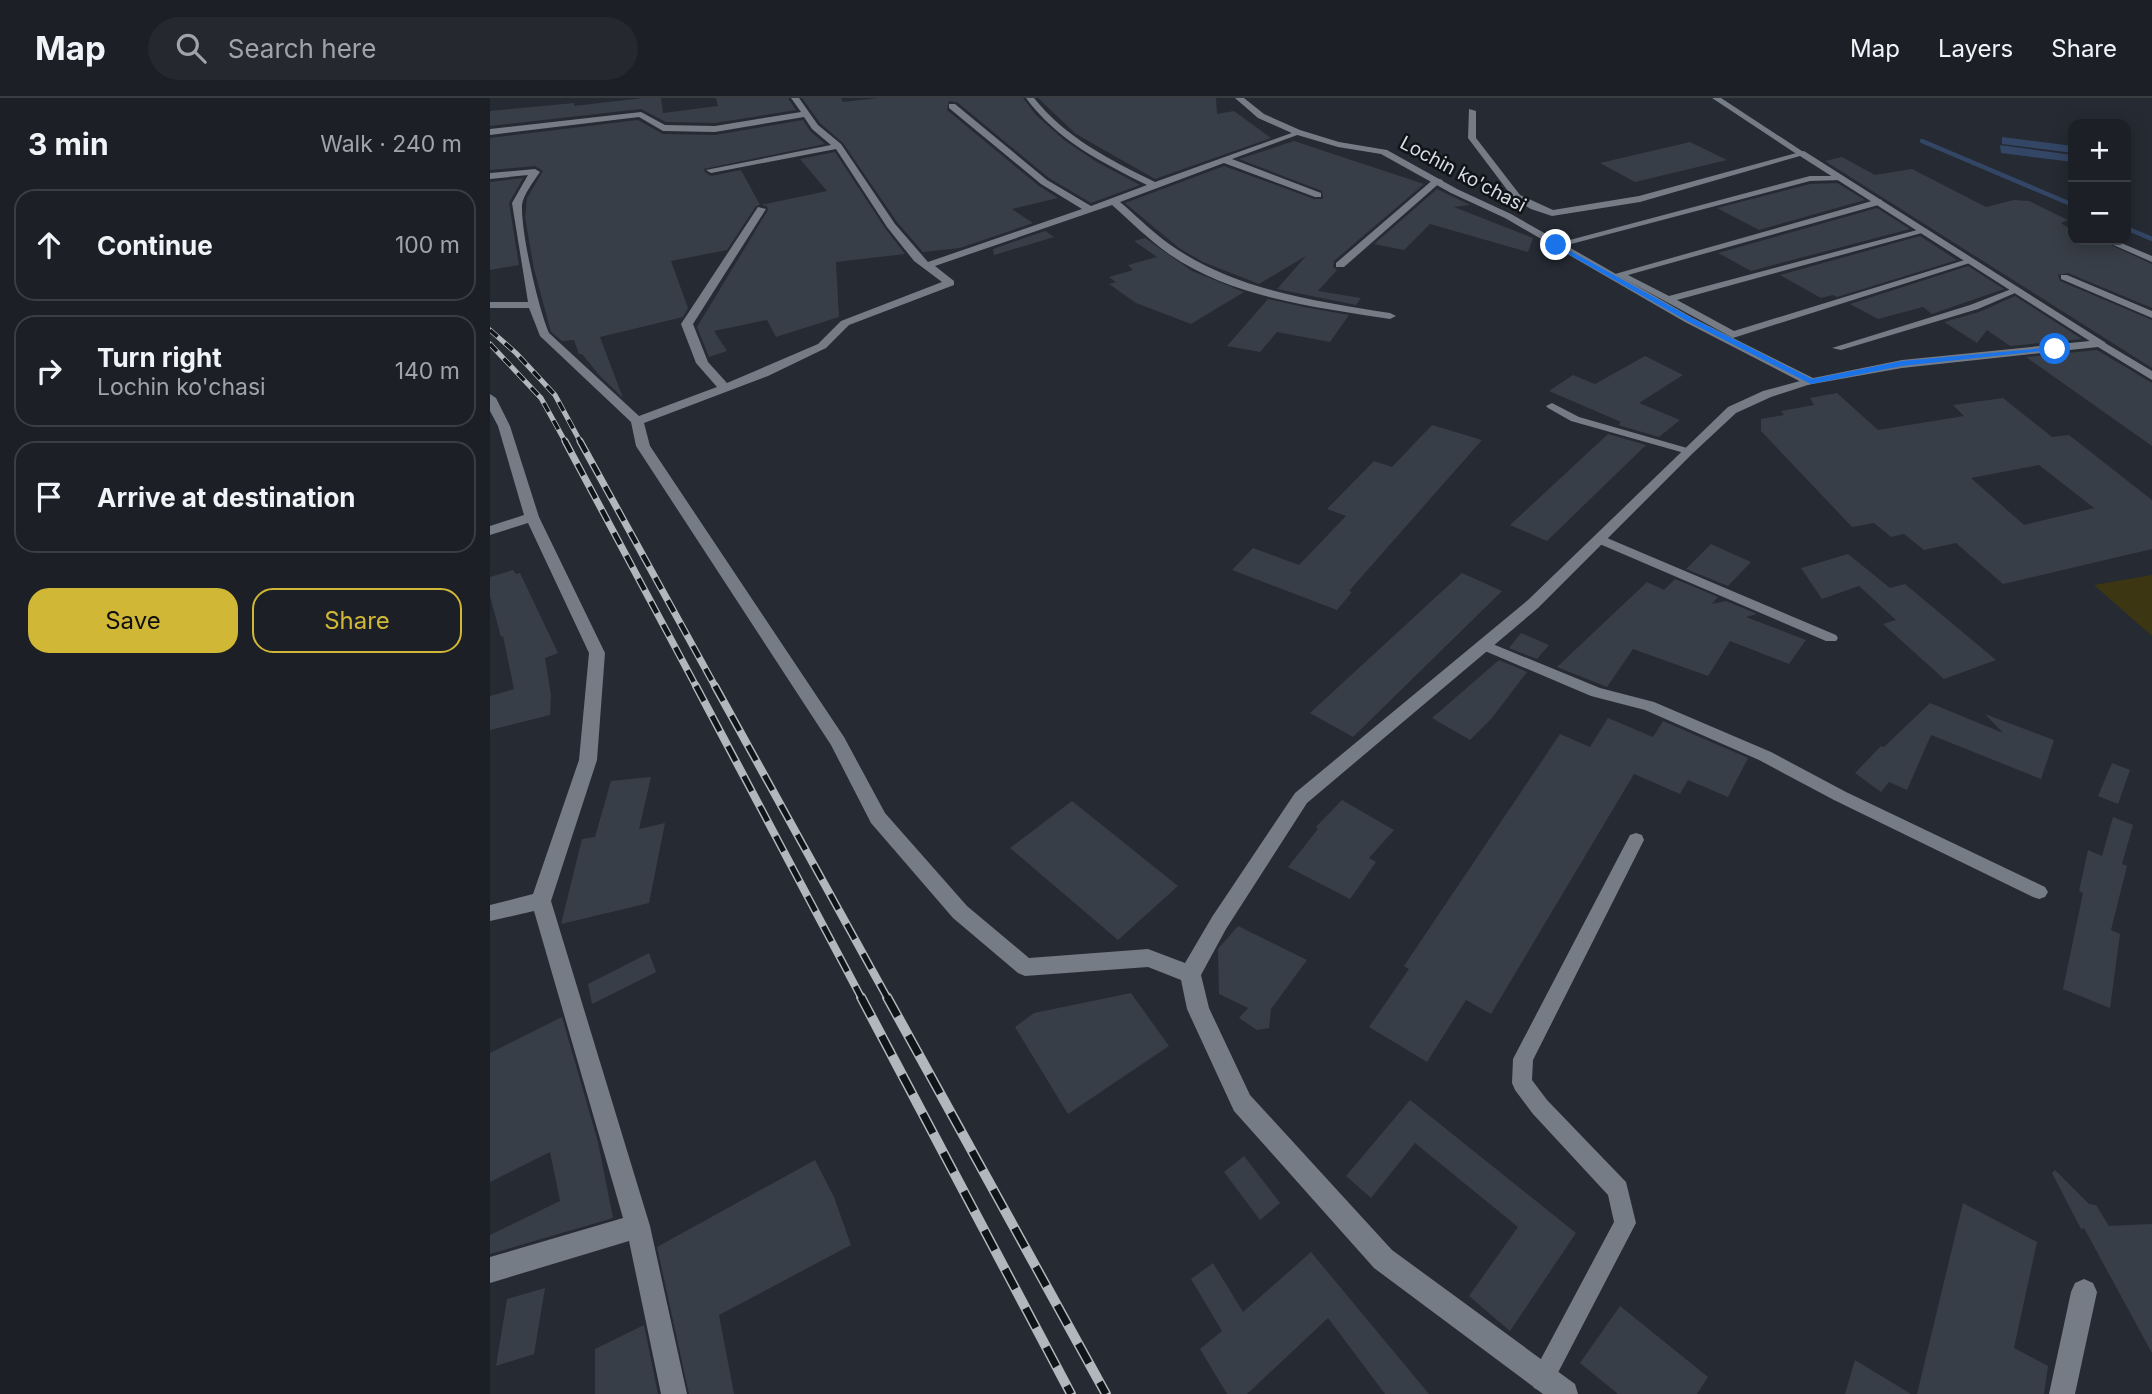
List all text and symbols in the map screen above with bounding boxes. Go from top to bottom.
search box [148,17,638,80]
text: Map [35,28,106,68]
icon: search [172,29,210,67]
text: Search here [228,33,376,64]
text: Map [1850,34,1900,63]
text: Layers [1938,34,2013,63]
text: Share [2051,34,2117,63]
map controls [2068,119,2131,245]
button: + [2068,119,2131,182]
text: 3 min [28,126,109,162]
text: Walk · 240 m [320,130,462,158]
street label: Lochin ko'chasi [1396,131,1530,217]
button: − [2068,182,2131,245]
icon: ahead [30,226,68,264]
route end [1540,229,1571,260]
text: Continue [97,230,213,261]
text: 100 m [395,231,460,259]
route start [2039,333,2070,364]
text: Turn right [97,342,222,373]
icon: right [30,352,68,390]
text: 140 m [395,357,460,385]
text: Lochin ko'chasi [97,373,266,401]
icon: arrive [30,478,68,516]
text: Arrive at destination [97,482,356,513]
button: Save [28,588,238,653]
button: Share [252,588,462,653]

